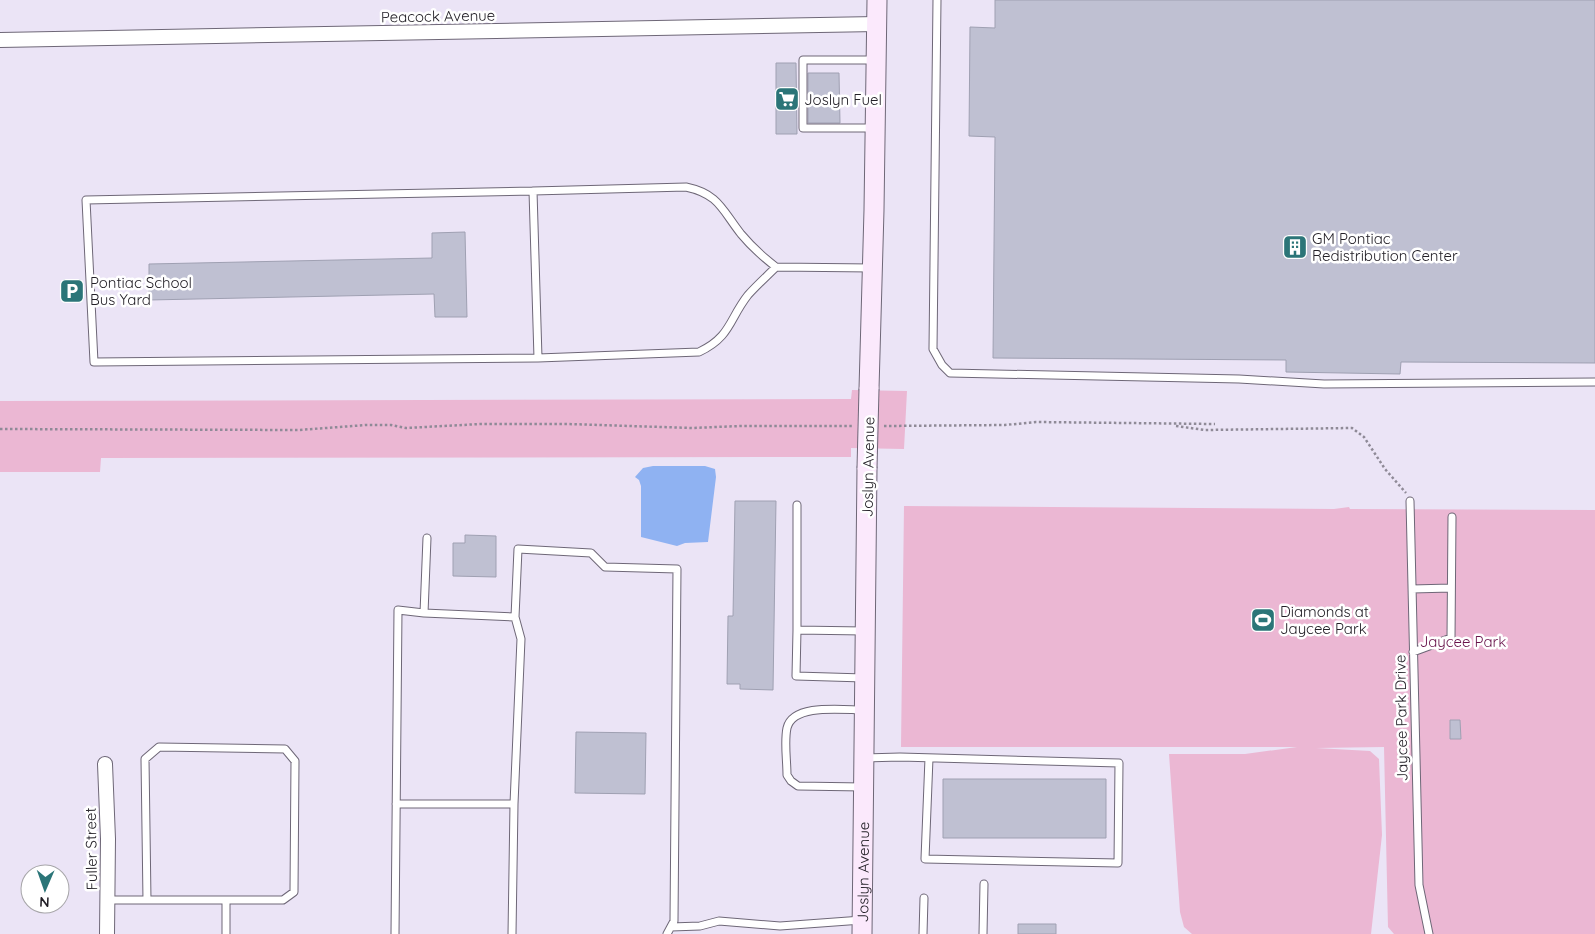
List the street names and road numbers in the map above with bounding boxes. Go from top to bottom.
street label: Peacock Avenue [381,6,495,26]
street label: Joslyn Avenue [858,417,878,517]
street label: Jaycee Park Drive [1390,654,1412,782]
street label: Fuller Street [81,807,101,891]
street label: Joslyn Avenue [853,822,873,922]

